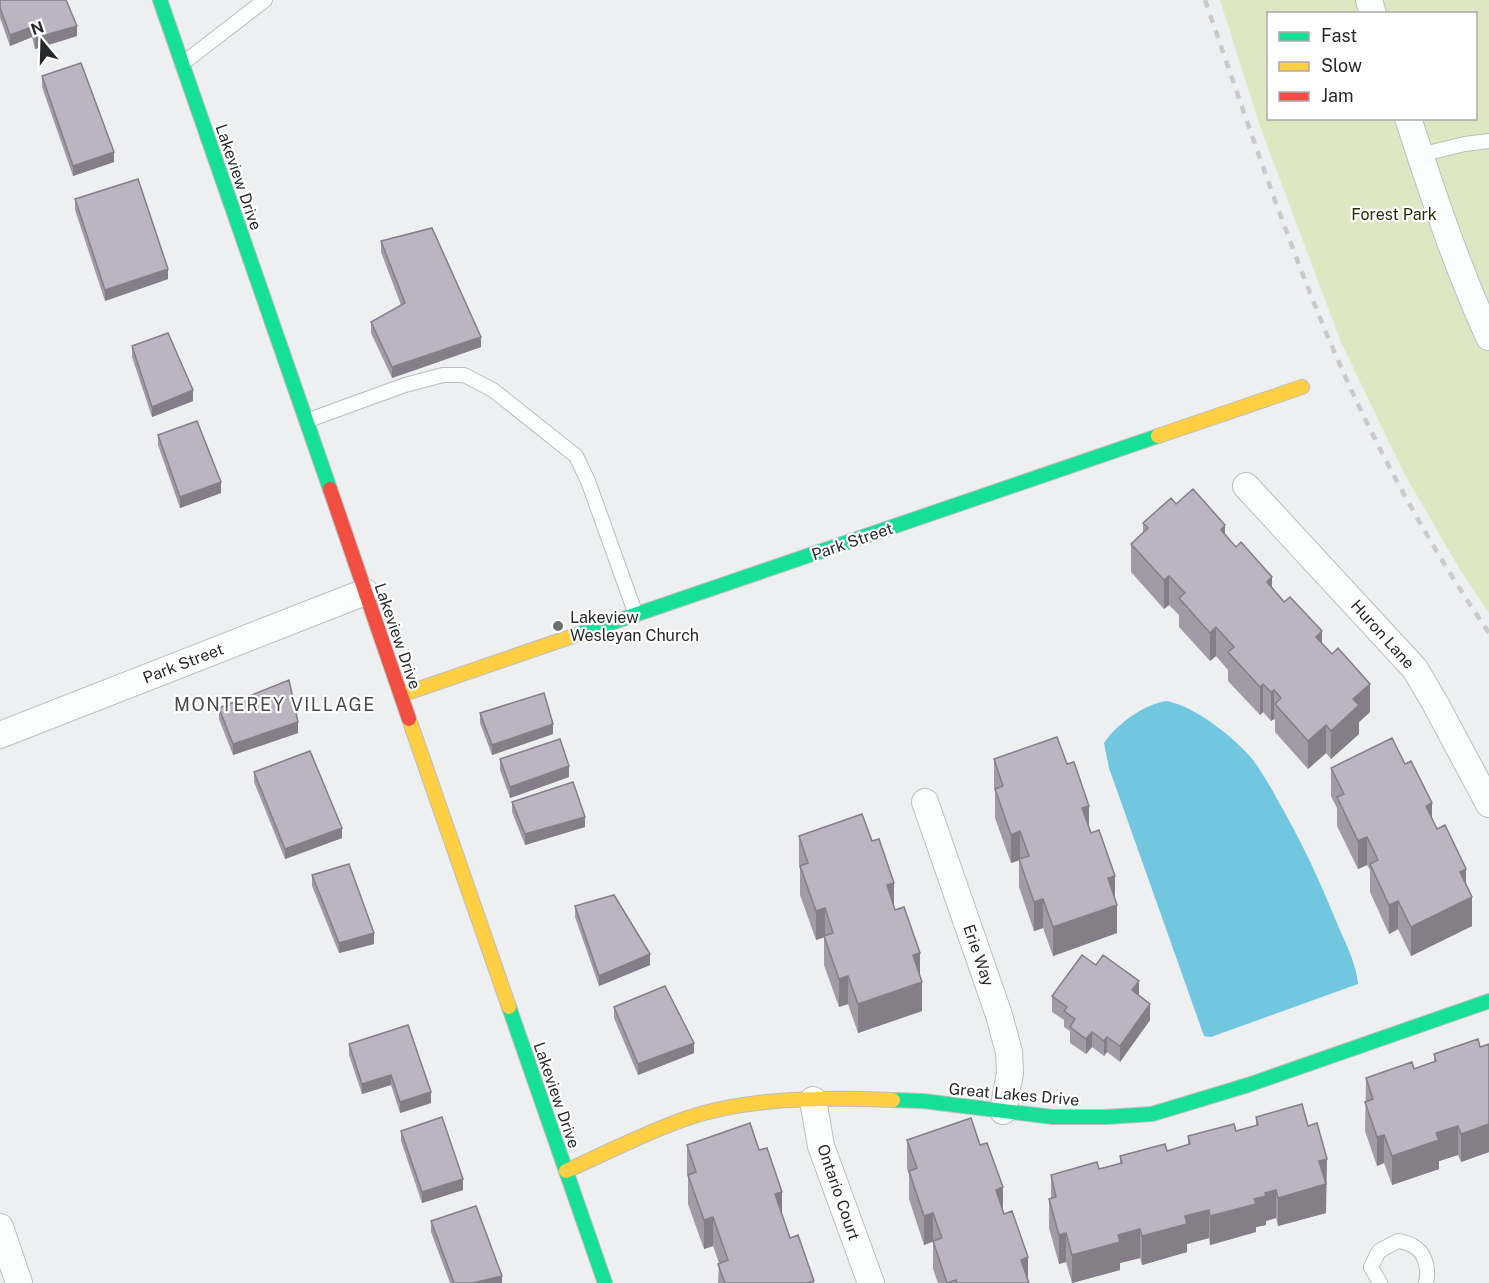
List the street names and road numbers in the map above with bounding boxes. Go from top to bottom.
street label: Lakeview Drive [211,122,266,233]
street label: Park Street [809,519,895,564]
street label: Lakeview Drive [370,581,425,692]
street label: Huron Lane [1347,596,1418,673]
street label: Park Street [140,639,226,688]
street label: Erie Way [959,922,998,989]
street label: Lakeview Drive [529,1040,584,1151]
street label: Great Lakes Drive [948,1079,1080,1110]
street label: Ontario Court [813,1142,864,1243]

